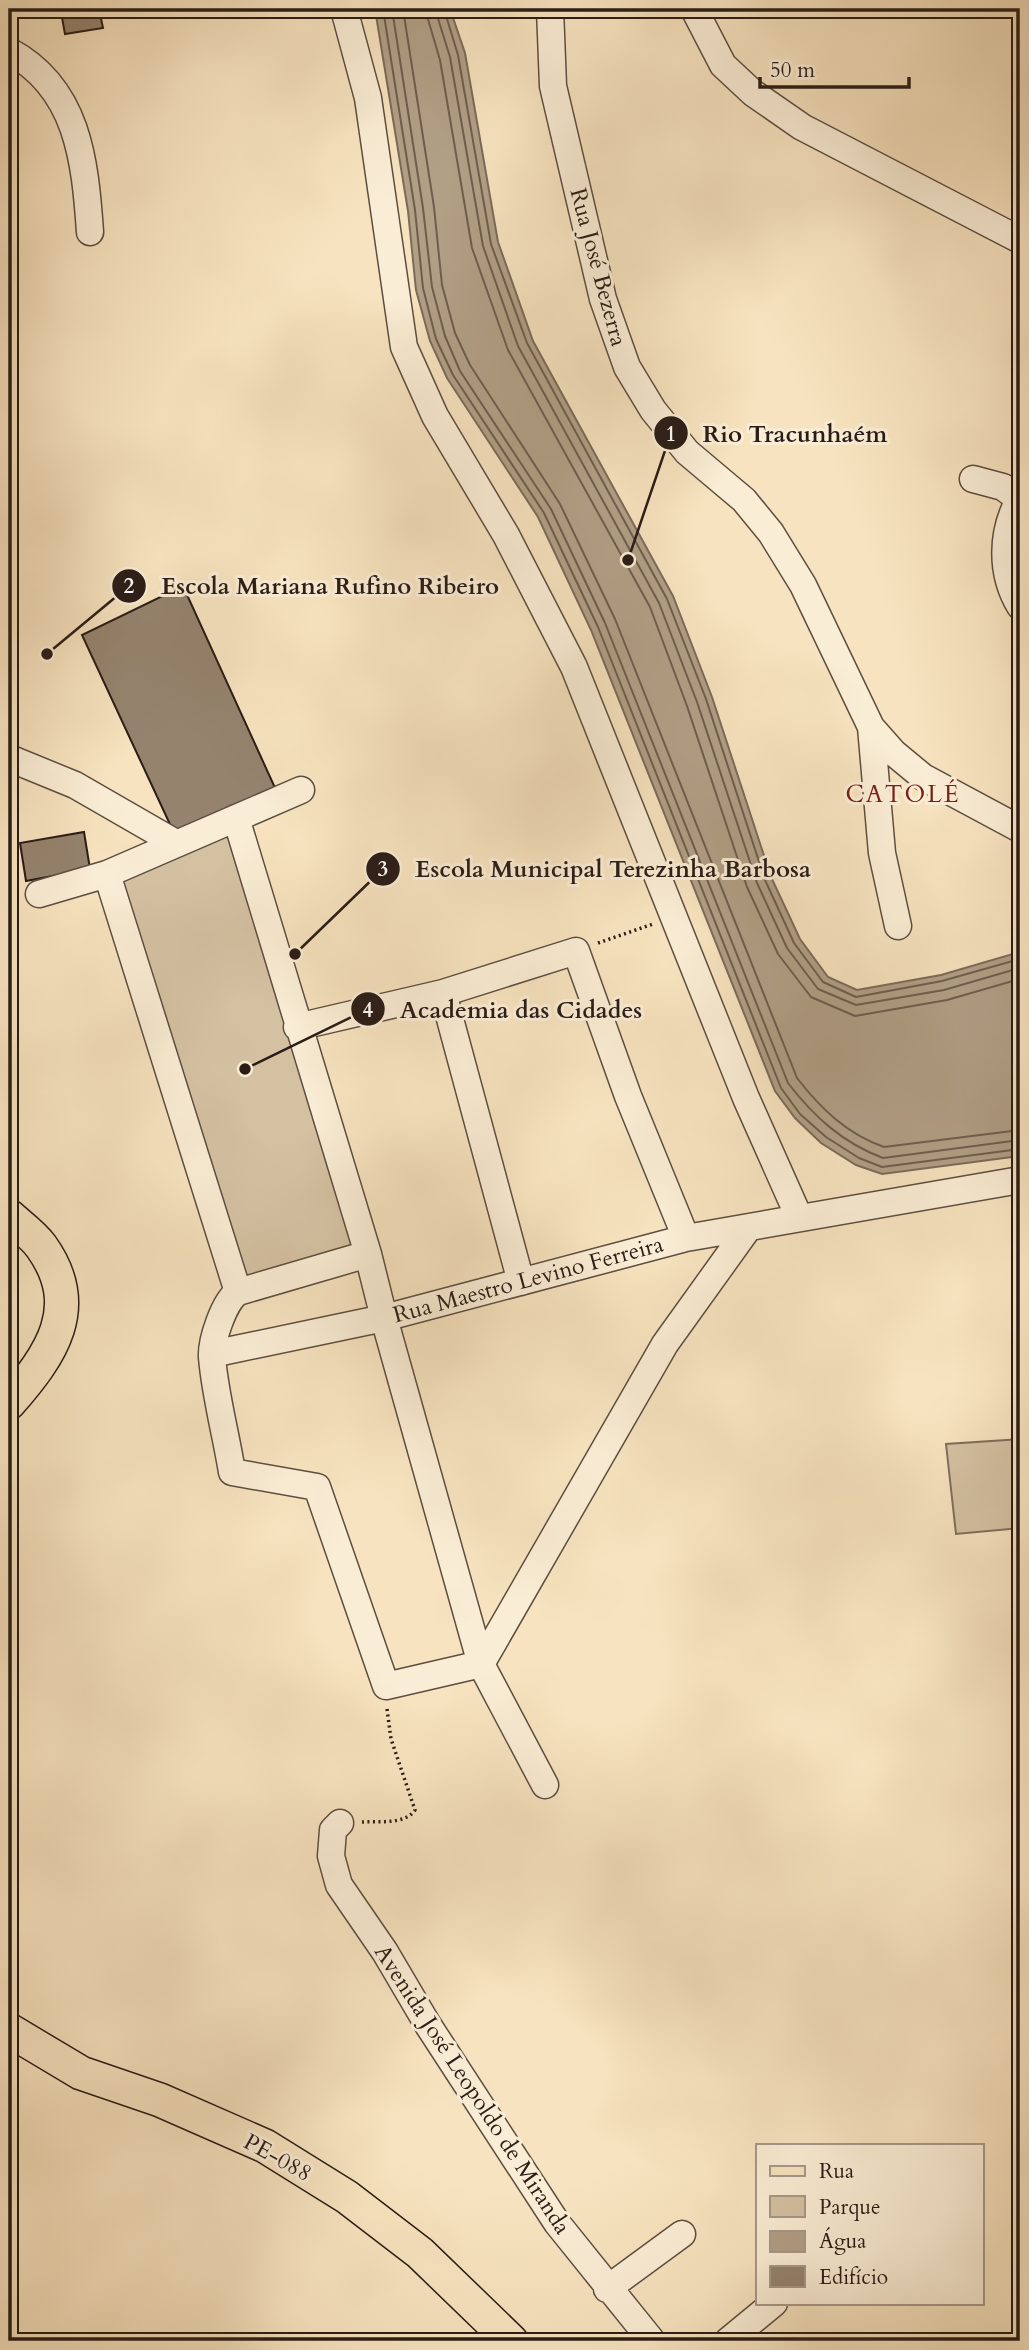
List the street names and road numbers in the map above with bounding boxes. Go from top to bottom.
street label: Rua José Bezerra [562,185,635,350]
street label: Rua Maestro Levino Ferreira [390,1228,667,1330]
street label: Avenida José Leopoldo de Miranda [367,1938,578,2240]
street label: PE-088 [238,2126,317,2189]

